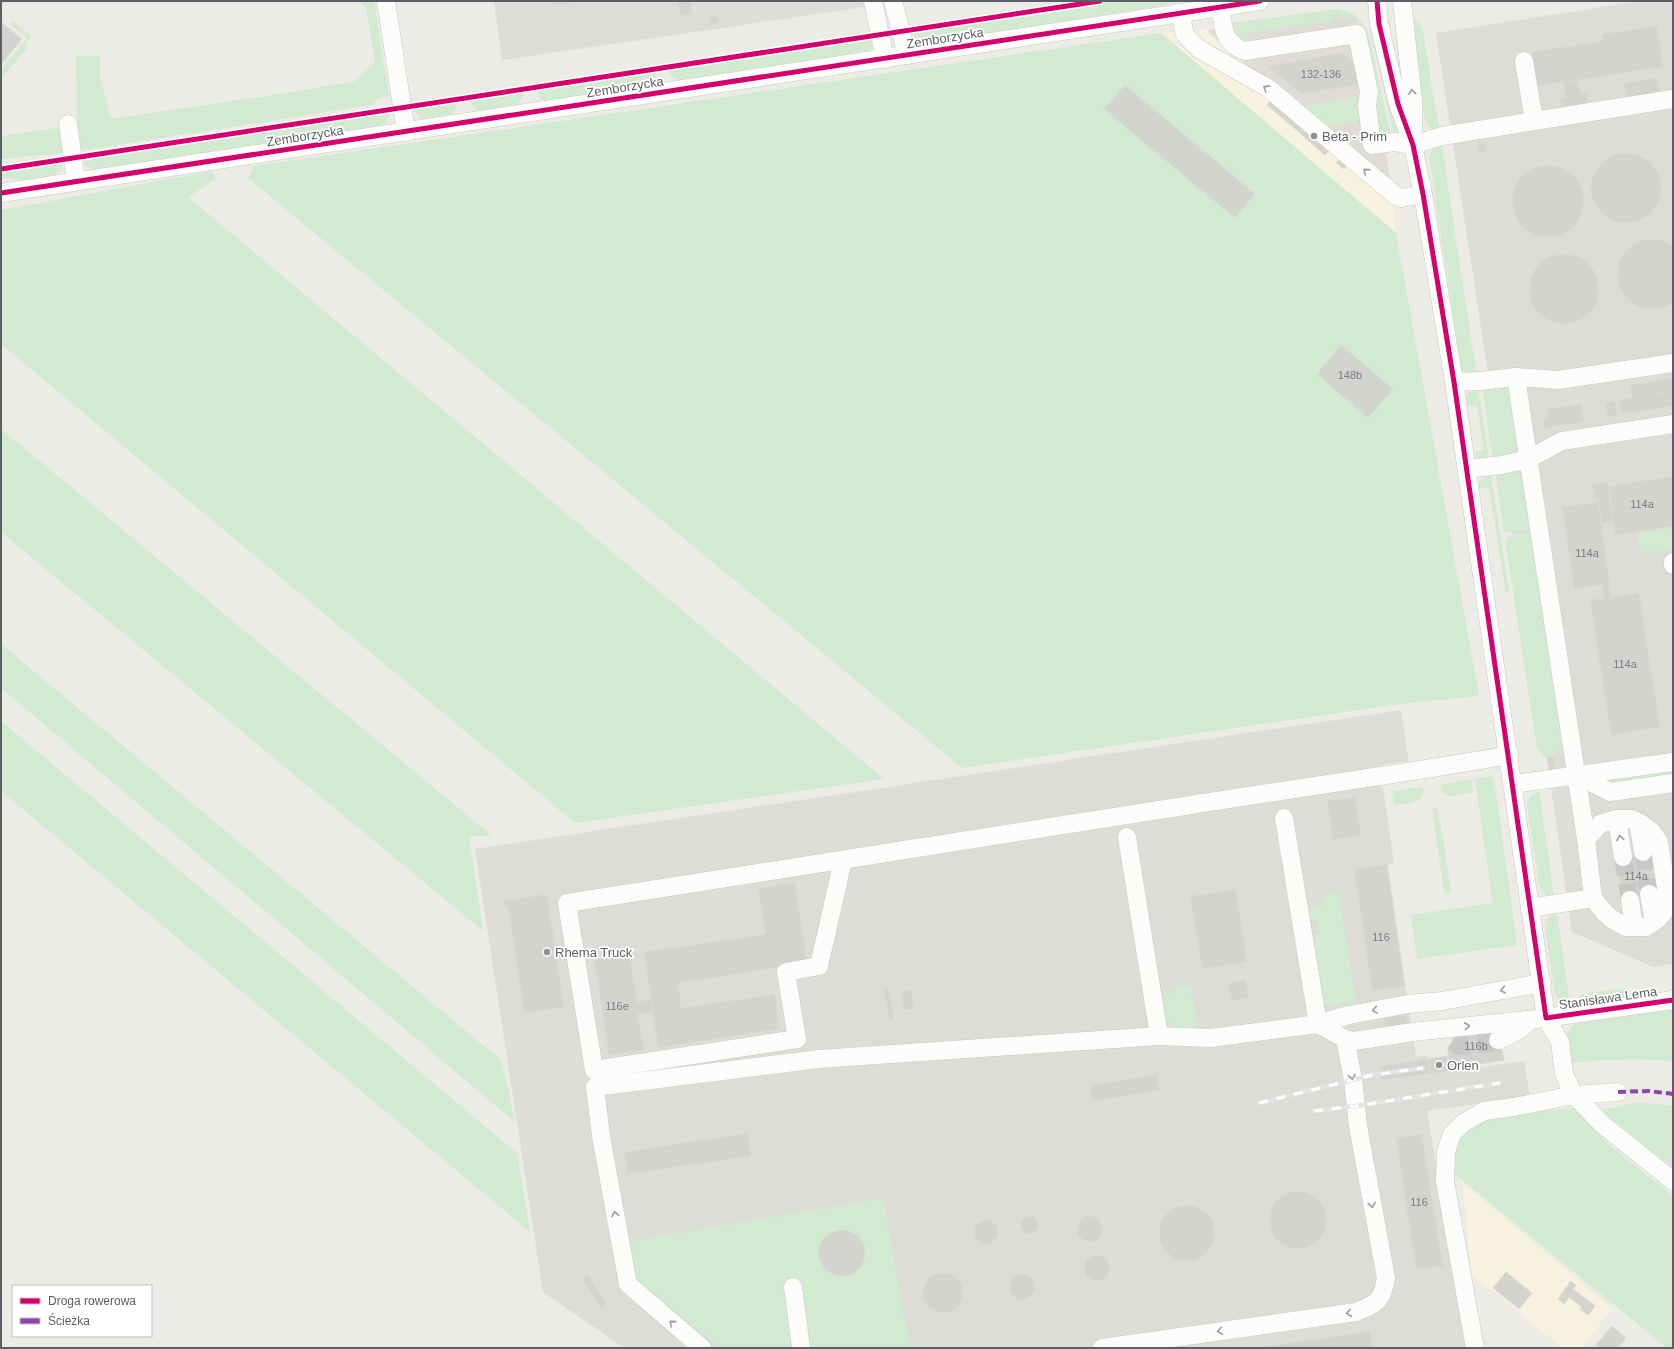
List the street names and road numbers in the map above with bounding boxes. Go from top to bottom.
street label: Zemborzycka [905,24,985,52]
street label: Zemborzycka [585,73,665,101]
street label: Zemborzycka [265,122,345,150]
street label: Stanisława Lema [1558,984,1659,1012]

